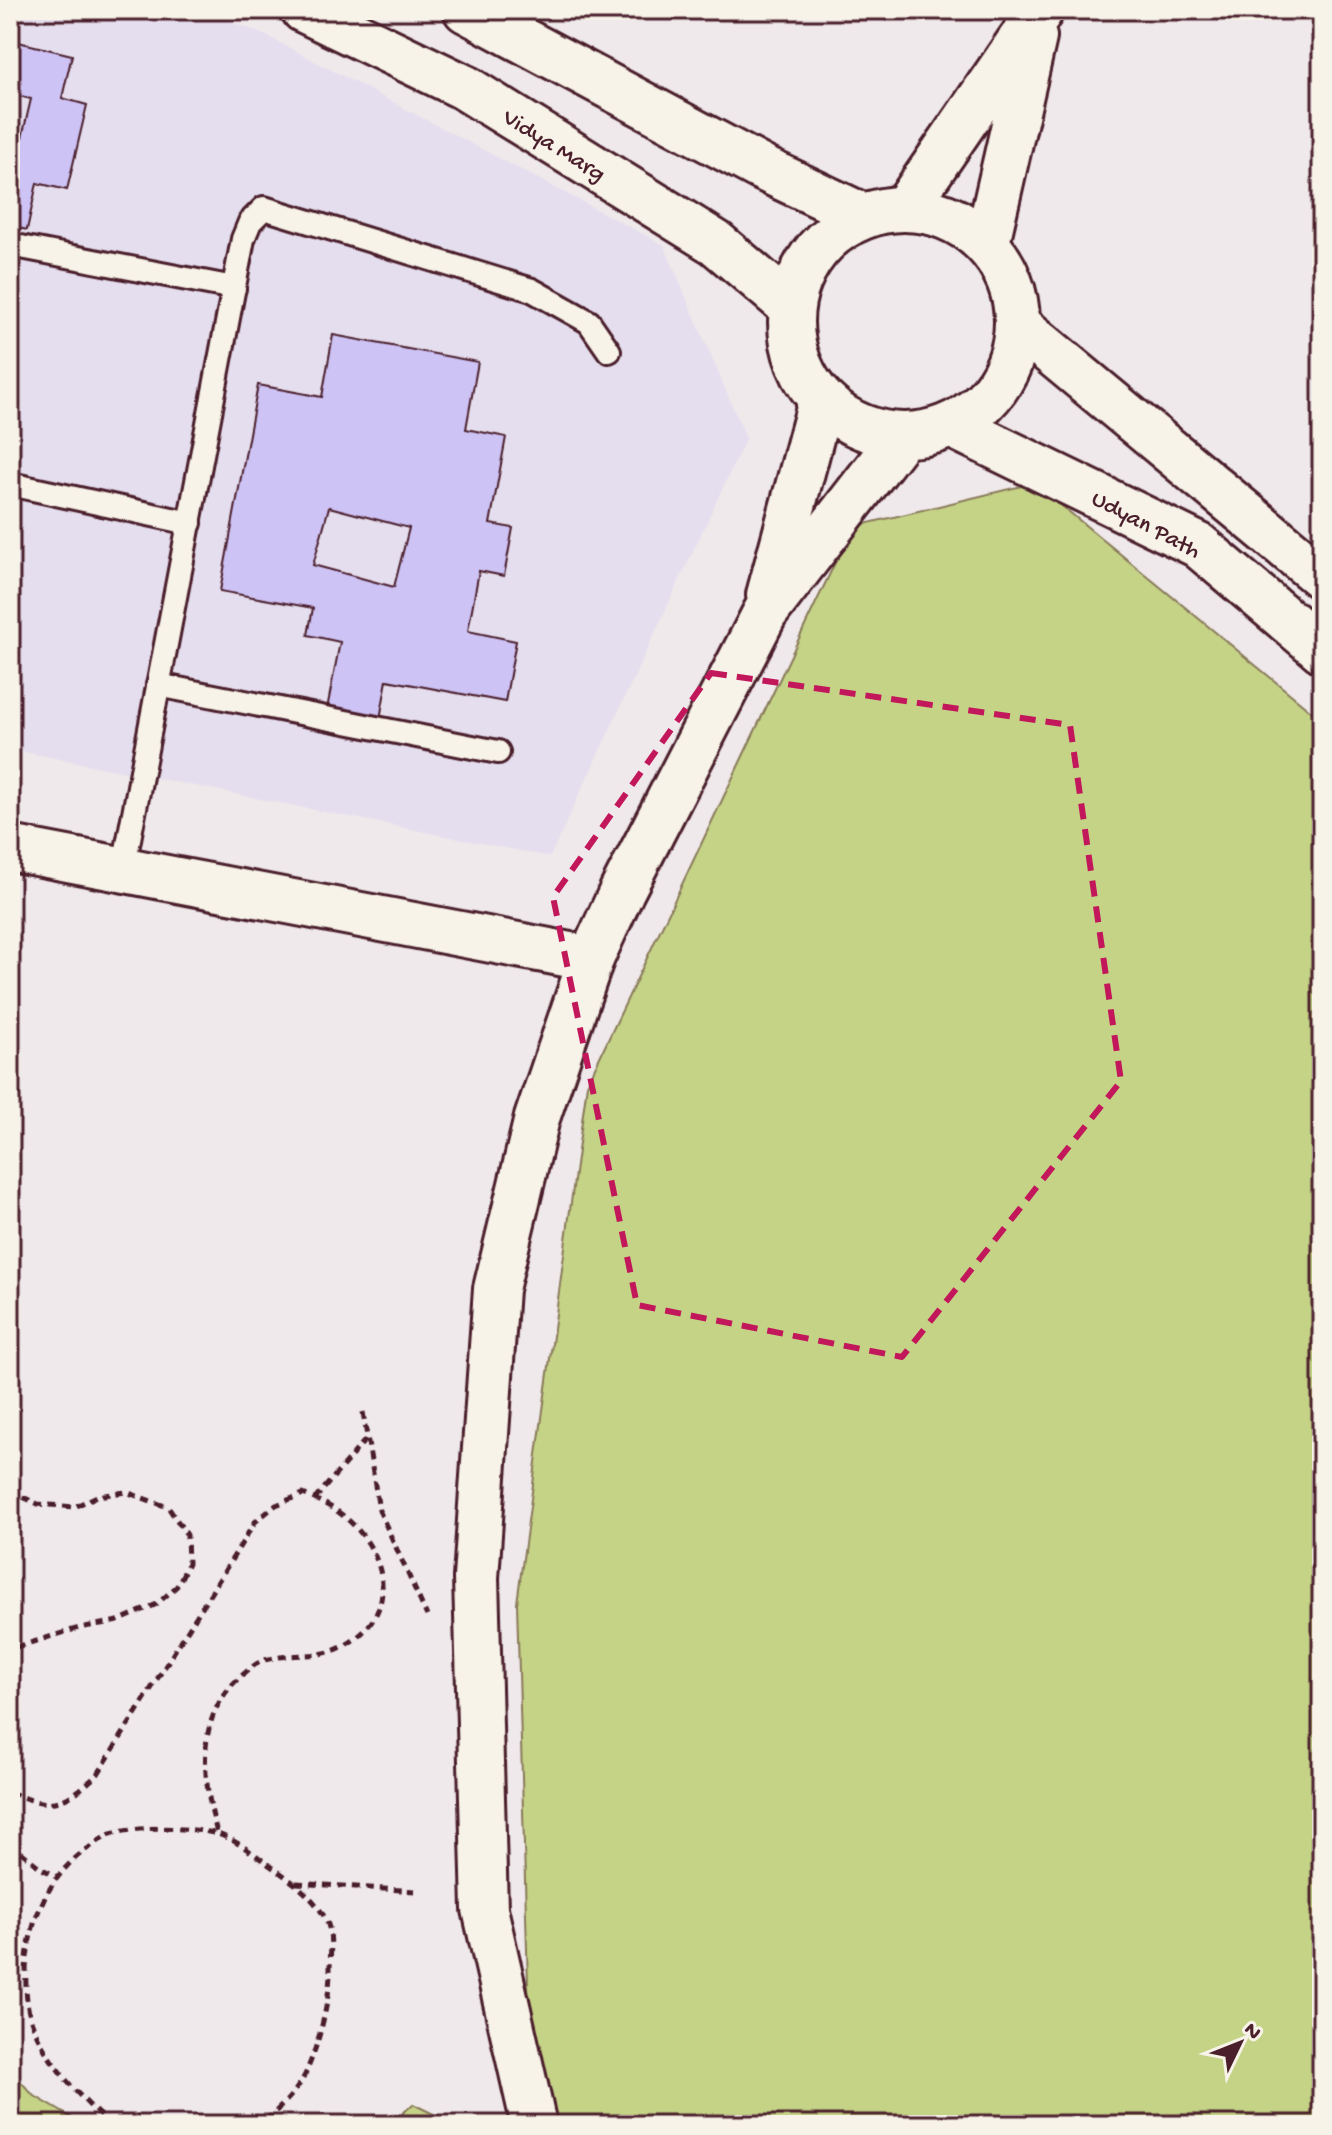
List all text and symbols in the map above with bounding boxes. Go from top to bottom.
street label: Vidya Marg [496,104,610,190]
street label: Udyan Path [1086,485,1205,567]
north arrow [1200,2003,1280,2083]
text: N [1237,2018,1266,2046]

